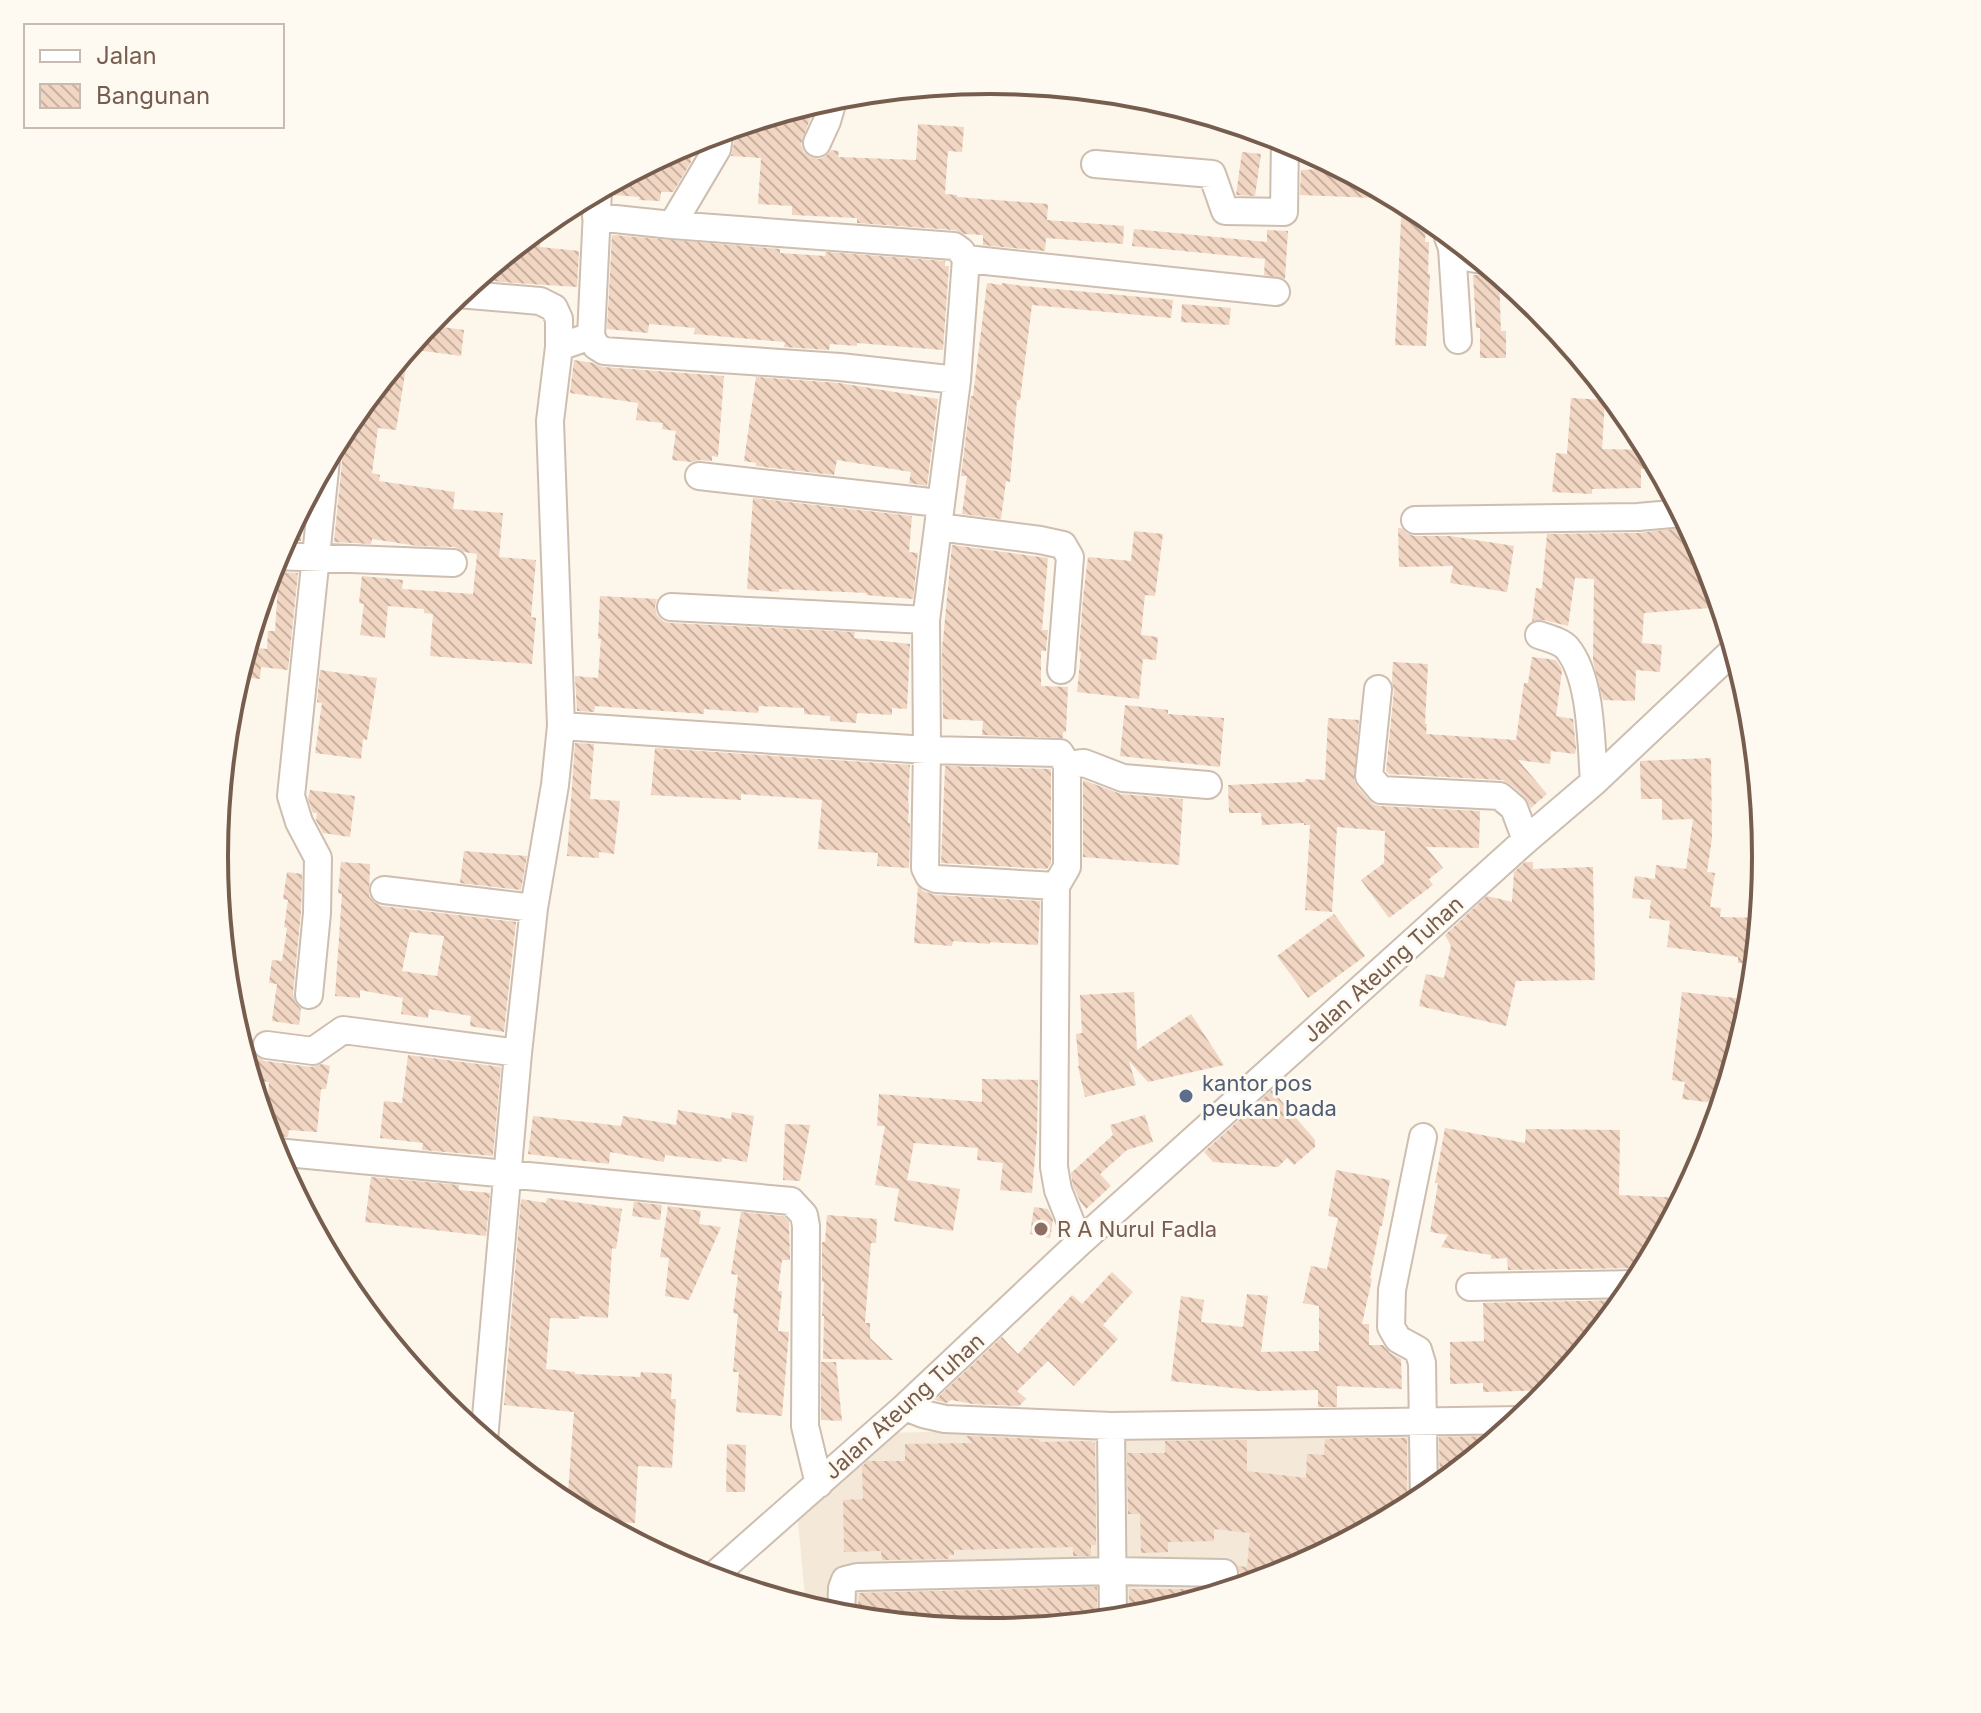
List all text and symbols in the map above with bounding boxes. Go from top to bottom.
legend [24,24,284,128]
text: Jalan [96,41,157,70]
text: Bangunan [96,81,210,110]
street label: Jalan Ateung Tuhan [1298,890,1468,1048]
place label: kantor pos peukan bada [1202,1070,1337,1121]
marker: kantor pos peukan bada [1177,1087,1195,1105]
place label: R A Nurul Fadla [1057,1216,1217,1242]
marker: R A Nurul Fadla [1032,1220,1050,1238]
street label: Jalan Ateung Tuhan [819,1327,989,1485]

